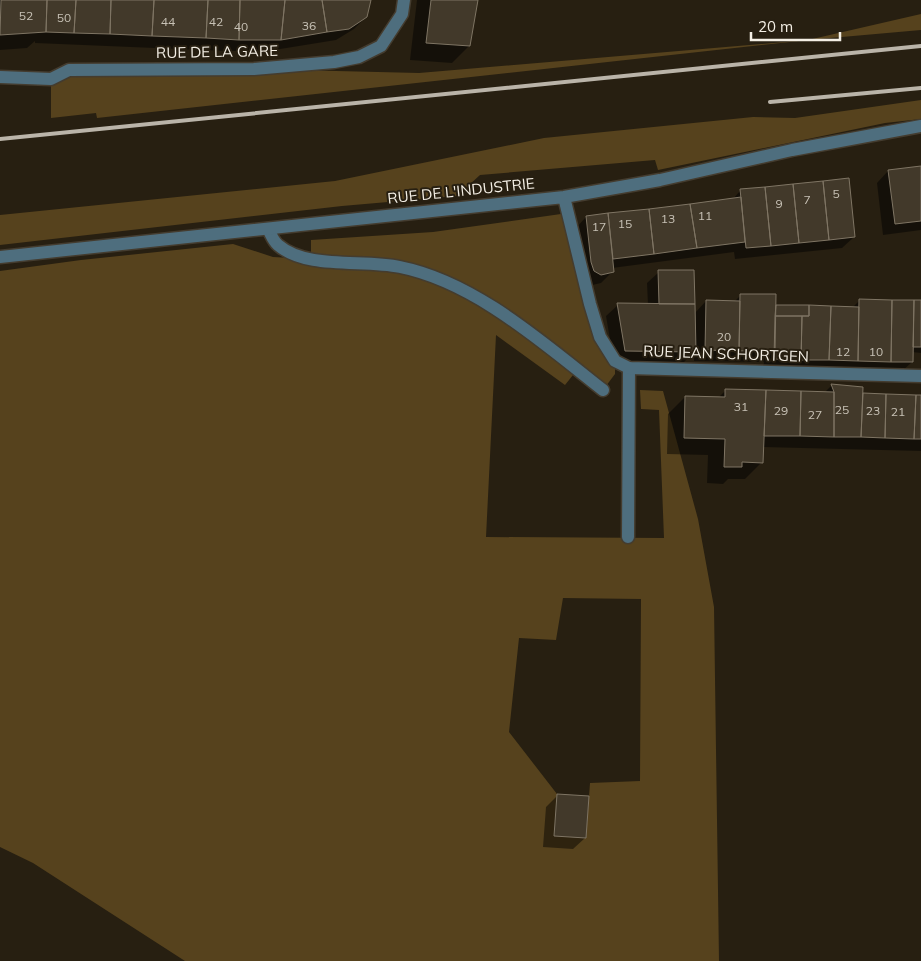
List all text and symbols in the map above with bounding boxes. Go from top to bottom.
house number: 52 [19,8,33,23]
house number: 50 [57,10,71,25]
scale bar [751,10,840,42]
house number: 44 [161,14,175,29]
house number: 42 [209,14,223,29]
text: 20 m [758,17,793,36]
house number: 36 [302,18,316,33]
house number: 40 [234,19,248,34]
street label: RUE DE LA GARE [156,41,278,62]
street label: RUE DE L'INDUSTRIE [386,173,536,208]
house number: 5 [832,186,840,201]
house number: 7 [803,192,811,207]
house number: 9 [775,196,783,211]
house number: 11 [698,208,712,223]
house number: 13 [661,211,675,226]
house number: 15 [618,216,632,231]
house number: 17 [592,219,606,234]
house number: 20 [717,329,731,344]
street label: RUE JEAN SCHORTGEN [643,341,809,366]
house number: 12 [836,344,850,359]
house number: 10 [869,344,883,359]
house number: 31 [734,399,748,414]
house number: 25 [835,402,849,417]
house number: 29 [774,403,788,418]
house number: 23 [866,403,880,418]
house number: 21 [891,404,905,419]
house number: 27 [808,407,822,422]

